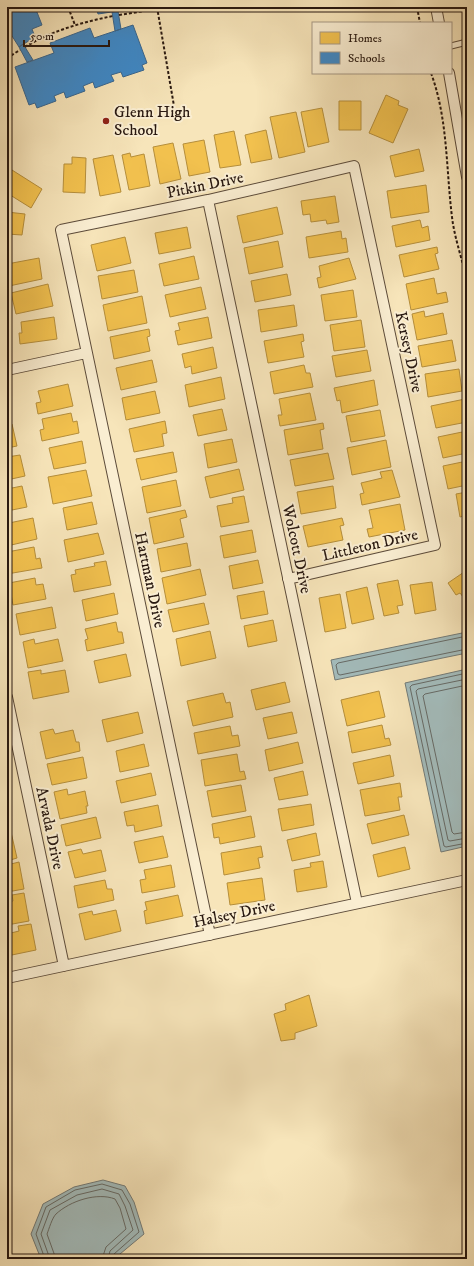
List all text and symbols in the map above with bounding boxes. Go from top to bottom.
scale bar [24,22,109,48]
legend [312,22,452,74]
text: 50 m [30,29,54,44]
text: Homes [348,31,382,46]
text: Schools [348,51,385,66]
place label: Glenn High School [114,102,191,140]
marker: Glenn High School [101,116,111,126]
street label: Pitkin Drive [165,167,246,203]
street label: Kersey Drive [391,310,427,395]
street label: Wolcott Drive [278,502,316,596]
street label: Littleton Drive [320,524,420,566]
street label: Hartman Drive [130,530,170,630]
street label: Arvada Drive [31,785,69,872]
street label: Halsey Drive [191,895,277,932]

